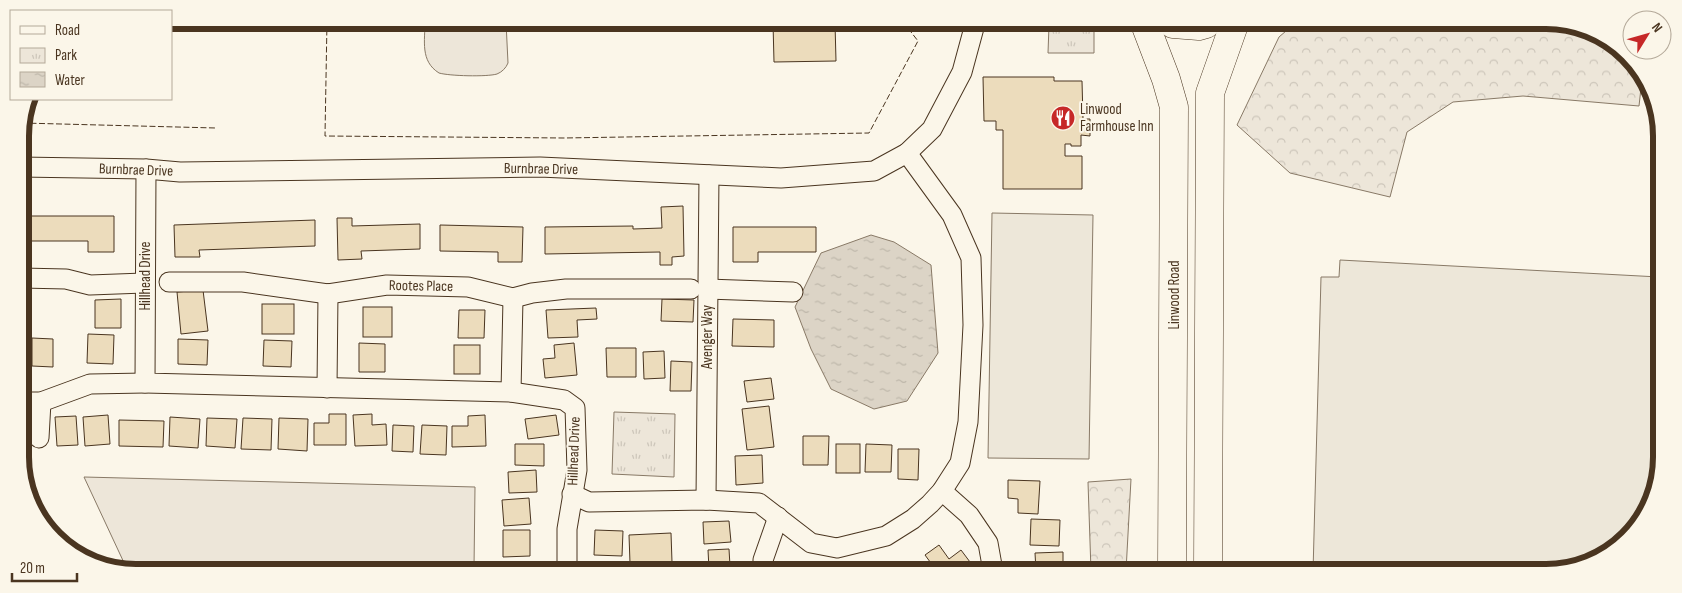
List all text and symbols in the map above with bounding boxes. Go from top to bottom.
legend [10,10,172,100]
north arrow [1622,10,1672,60]
text: N [1648,19,1666,36]
text: Road [55,21,80,40]
text: Park [55,46,77,65]
text: Water [55,71,86,90]
place label: Linwood Farmhouse Inn [1080,100,1154,136]
restaurant icon: Linwood Farmhouse Inn [1050,105,1076,131]
street label: Burnbrae Drive [99,159,173,181]
street label: Burnbrae Drive [504,159,578,179]
street label: Hillhead Drive [136,241,155,311]
street label: Linwood Road [1165,260,1184,330]
street label: Rootes Place [389,276,453,296]
street label: Avenger Way [698,305,717,370]
street label: Hillhead Drive [563,416,585,486]
scale bar [12,550,78,582]
text: 20 m [20,559,45,578]

